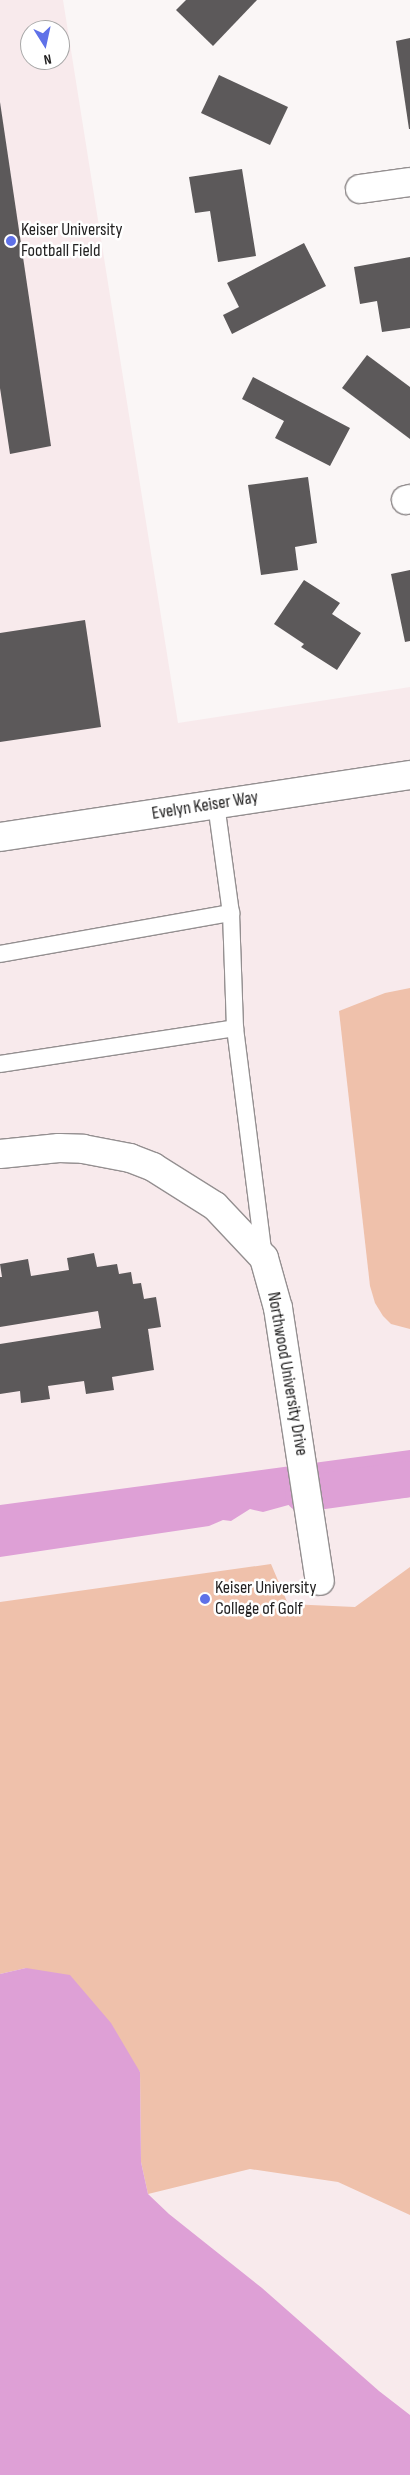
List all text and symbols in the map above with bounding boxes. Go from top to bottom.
north arrow [20,20,70,70]
text: N [42,50,53,68]
place label: Keiser University Football Field [21,220,122,262]
marker: Keiser University Football Field [5,235,17,247]
street label: Evelyn Keiser Way [150,787,260,825]
street label: Northwood University Drive [262,1290,312,1458]
place label: Keiser University College of Golf [215,1578,316,1620]
marker: Keiser University College of Golf [199,1593,211,1605]

